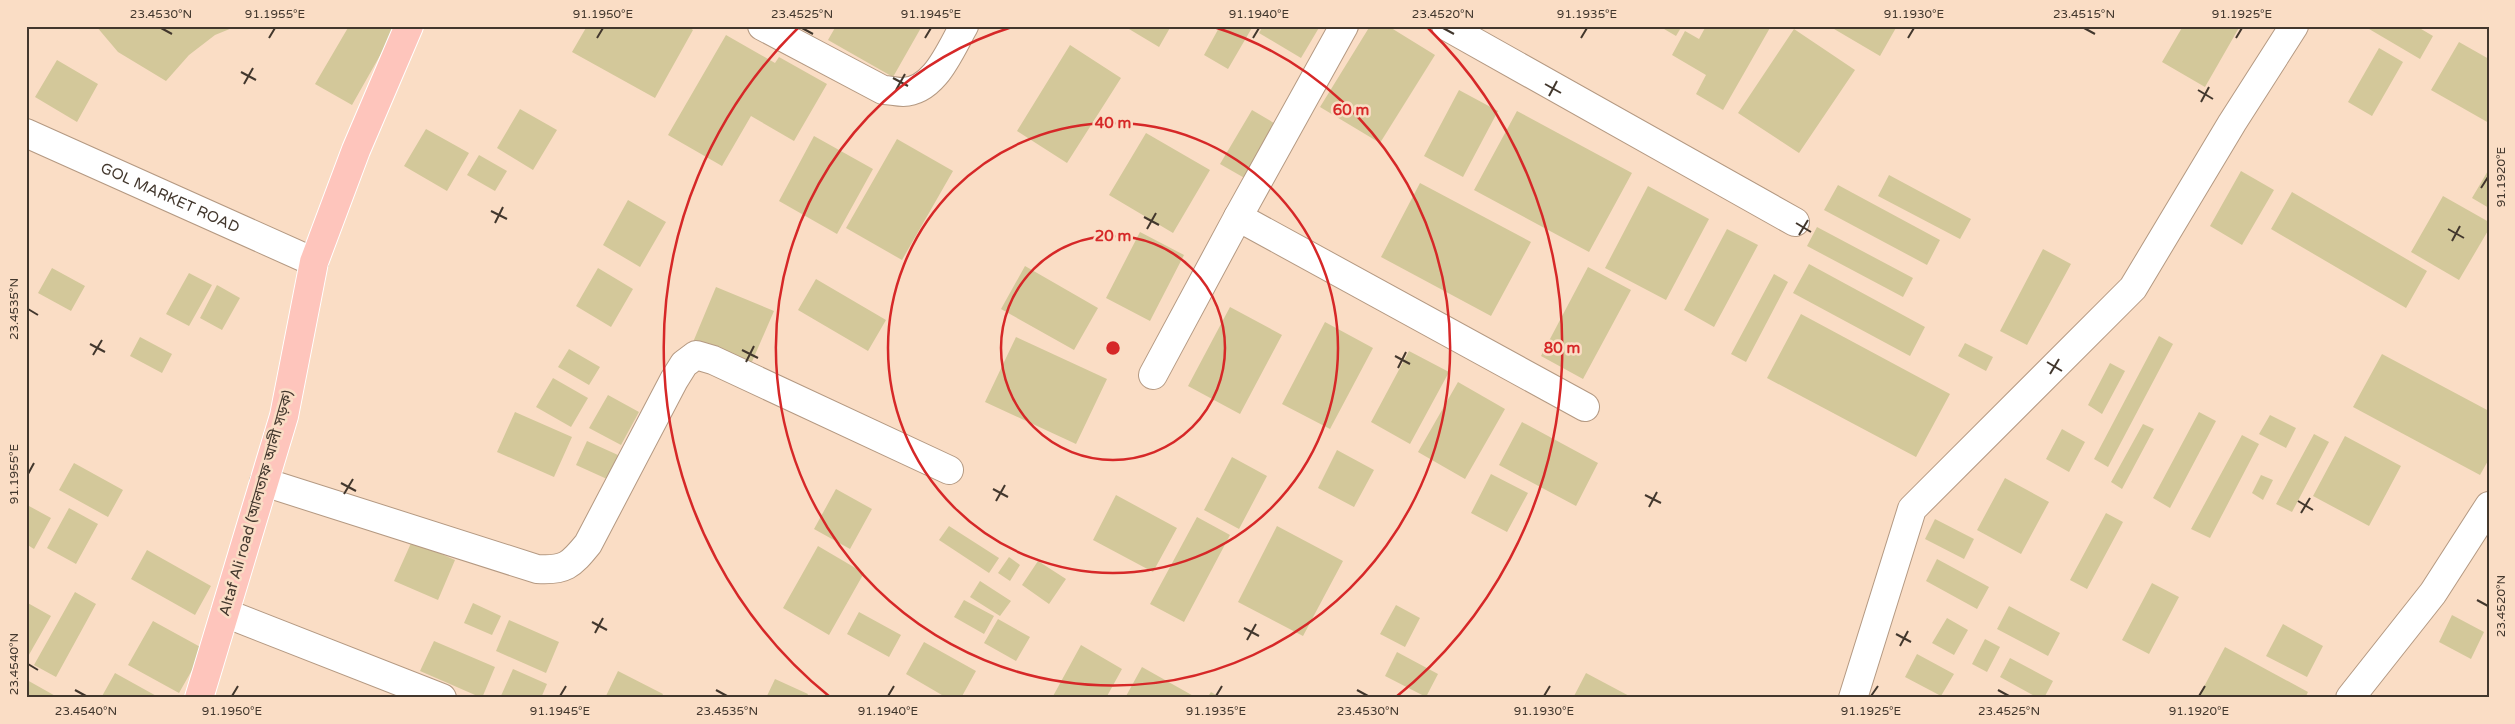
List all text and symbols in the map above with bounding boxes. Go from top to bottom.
text: 23.4530°N [130,7,192,21]
text: 91.1955°E [245,7,305,21]
text: 91.1950°E [573,7,634,21]
text: 23.4525°N [771,7,833,21]
text: 91.1945°E [901,7,961,21]
text: 91.1940°E [1229,7,1290,21]
text: 23.4520°N [1412,7,1474,21]
text: 91.1935°E [1557,7,1617,21]
text: 91.1930°E [1884,7,1945,21]
text: 23.4515°N [2053,7,2115,21]
text: 91.1925°E [2212,7,2272,21]
text: 60 m [1333,101,1369,119]
text: 40 m [1095,114,1131,132]
text: 91.1920°E [2494,146,2508,207]
street label: GOL MARKET ROAD [98,159,242,237]
text: 20 m [1095,227,1131,245]
text: 23.4535°N [7,278,21,340]
centre of rings [1104,339,1122,357]
text: 80 m [1544,339,1580,357]
street label: Altaf Ali road (আলতাফ আলী সড়ক) [215,388,297,618]
text: 91.1955°E [7,444,21,504]
text: 23.4520°N [2494,575,2508,637]
text: 23.4540°N [7,633,21,695]
text: 23.4540°N [55,704,117,718]
text: 91.1950°E [202,704,263,718]
text: 91.1945°E [530,704,590,718]
text: 23.4535°N [696,704,758,718]
text: 91.1940°E [858,704,919,718]
text: 91.1935°E [1186,704,1246,718]
text: 23.4530°N [1337,704,1399,718]
text: 91.1930°E [1514,704,1575,718]
text: 91.1925°E [1841,704,1901,718]
text: 23.4525°N [1978,704,2040,718]
text: 91.1920°E [2169,704,2230,718]

